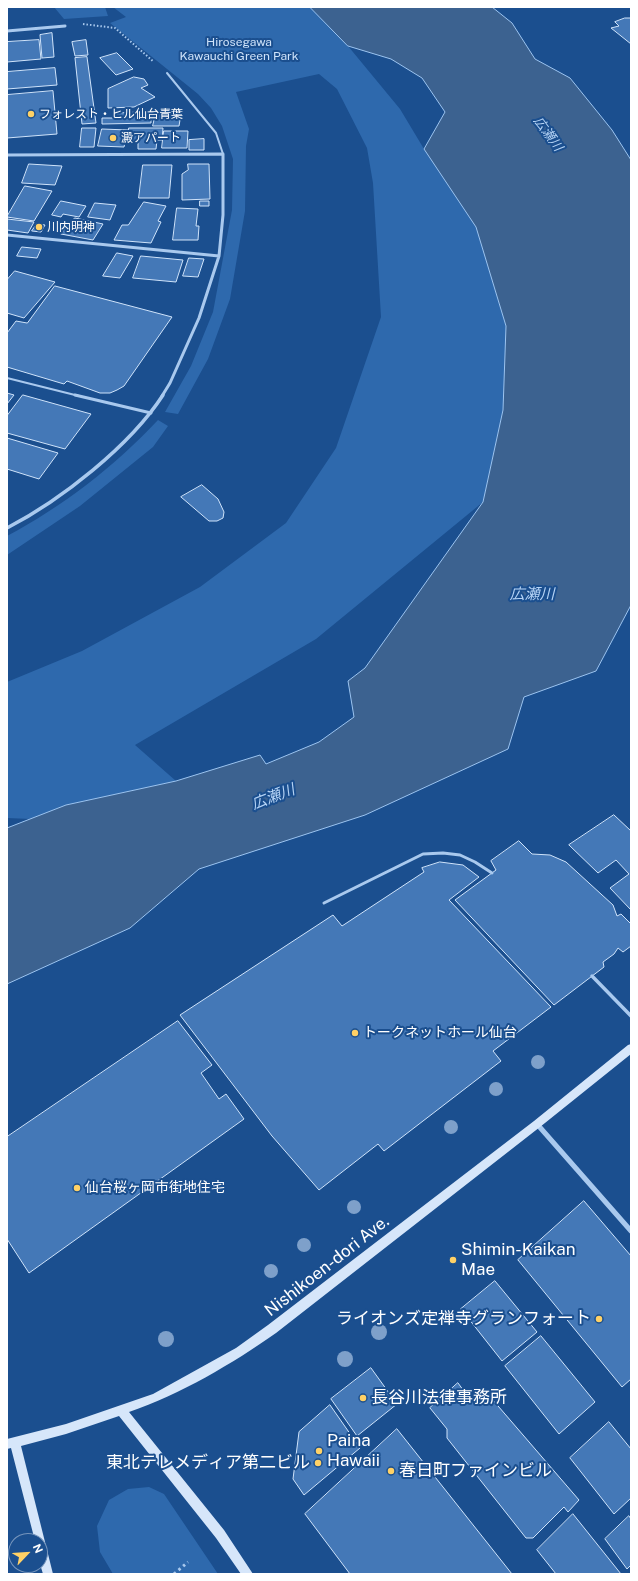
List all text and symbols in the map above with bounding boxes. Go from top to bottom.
park label: Hirosegawa Kawauchi Green Park [179,35,299,63]
place label: フォレスト・ヒル仙台青葉 [39,107,183,121]
marker: フォレスト・ヒル仙台青葉 [26,109,36,119]
water label: 広瀬川 [530,114,566,154]
place label: 澱アパート [121,131,181,145]
marker: 澱アパート [108,133,118,143]
place label: 川内明神 [47,220,95,234]
marker: 川内明神 [34,222,44,232]
water label: 広瀬川 [510,585,554,603]
water label: 広瀬川 [249,781,297,813]
place label: トークネットホール仙台 [363,1025,517,1041]
marker: トークネットホール仙台 [350,1028,360,1038]
place label: 仙台桜ヶ岡市街地住宅 [85,1180,225,1196]
marker: 仙台桜ヶ岡市街地住宅 [72,1183,82,1193]
street label: Nishikoen-dori Ave. [261,1211,393,1321]
place label: Shimin-Kaikan Mae [461,1240,575,1280]
marker: Shimin-Kaikan Mae [448,1255,458,1265]
place label: ライオンズ定禅寺グランフォート [336,1309,591,1329]
marker: ライオンズ定禅寺グランフォート [594,1314,604,1324]
place label: 長谷川法律事務所 [371,1388,507,1408]
marker: 長谷川法律事務所 [358,1393,368,1403]
place label: Paina Hawaii [327,1431,380,1471]
marker: Paina Hawaii [314,1446,324,1456]
place label: 東北テレメディア第二ビル [106,1453,310,1473]
marker: 東北テレメディア第二ビル [313,1458,323,1468]
place label: 春日町ファインビル [399,1461,552,1481]
marker: 春日町ファインビル [386,1466,396,1476]
north arrow [8,1533,48,1573]
text: N [31,1542,45,1555]

